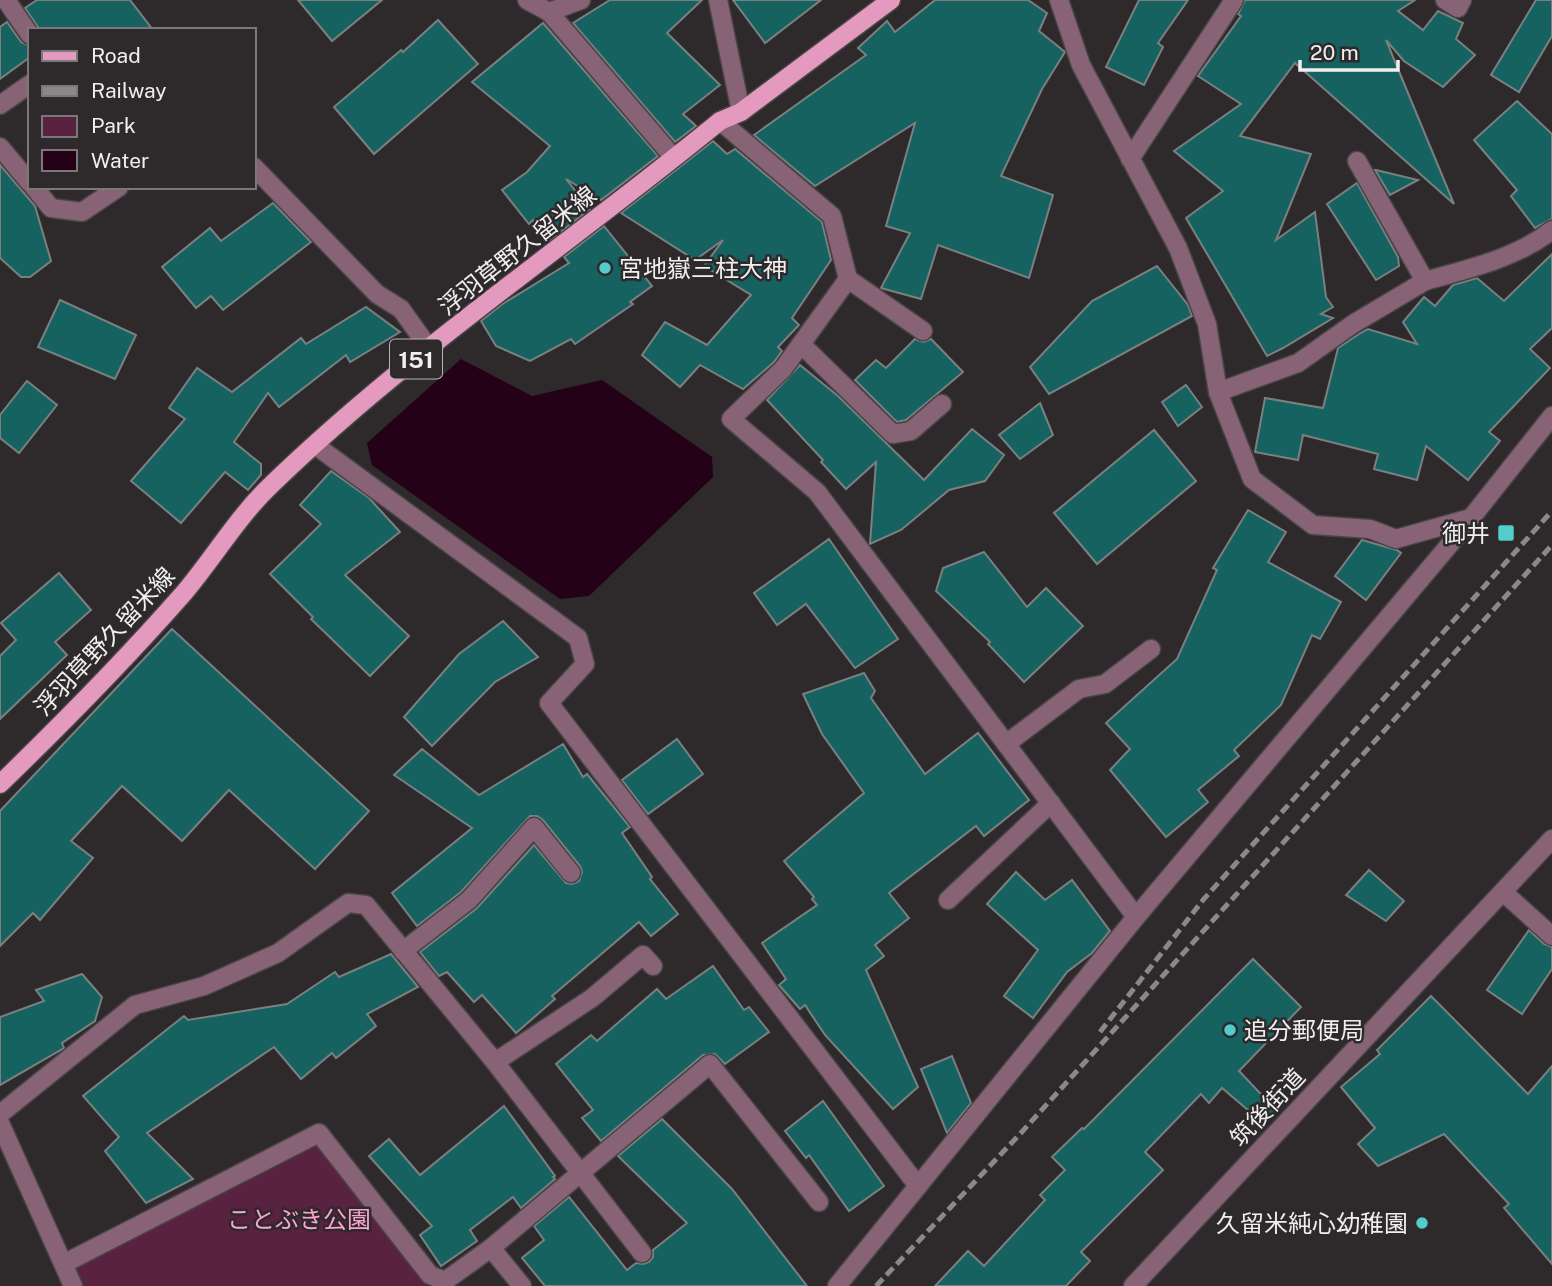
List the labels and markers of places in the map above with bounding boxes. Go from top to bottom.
place label: 宮地嶽三柱大神 [619,254,787,282]
marker: 宮地嶽三柱大神 [597,260,613,276]
place label: 御井 [1442,519,1490,547]
marker: 御井 [1496,523,1516,543]
place label: 追分郵便局 [1244,1016,1364,1044]
marker: 追分郵便局 [1222,1022,1238,1038]
place label: 久留米純心幼稚園 [1216,1209,1408,1237]
marker: 久留米純心幼稚園 [1414,1215,1430,1231]

